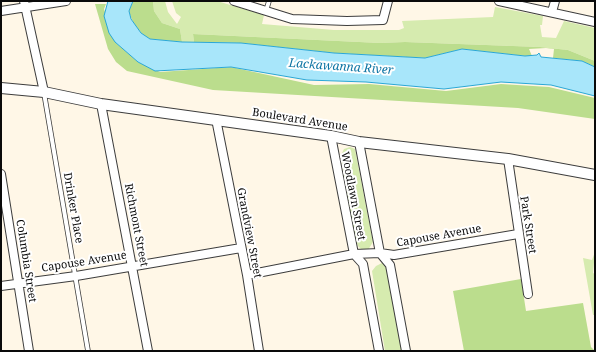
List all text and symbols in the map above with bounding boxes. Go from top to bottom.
water label: Lackawanna River [288,56,394,78]
street label: Boulevard Avenue [251,106,349,134]
street label: Woodlawn Street [338,151,368,241]
street label: Drinker Place [60,172,86,244]
street label: Richmont Street [121,182,151,268]
street label: Grandview Street [234,187,264,279]
street label: Park Street [517,195,539,255]
street label: Columbia Street [13,219,39,303]
street label: Capouse Avenue [395,222,483,250]
street label: Capouse Avenue [40,249,128,275]

